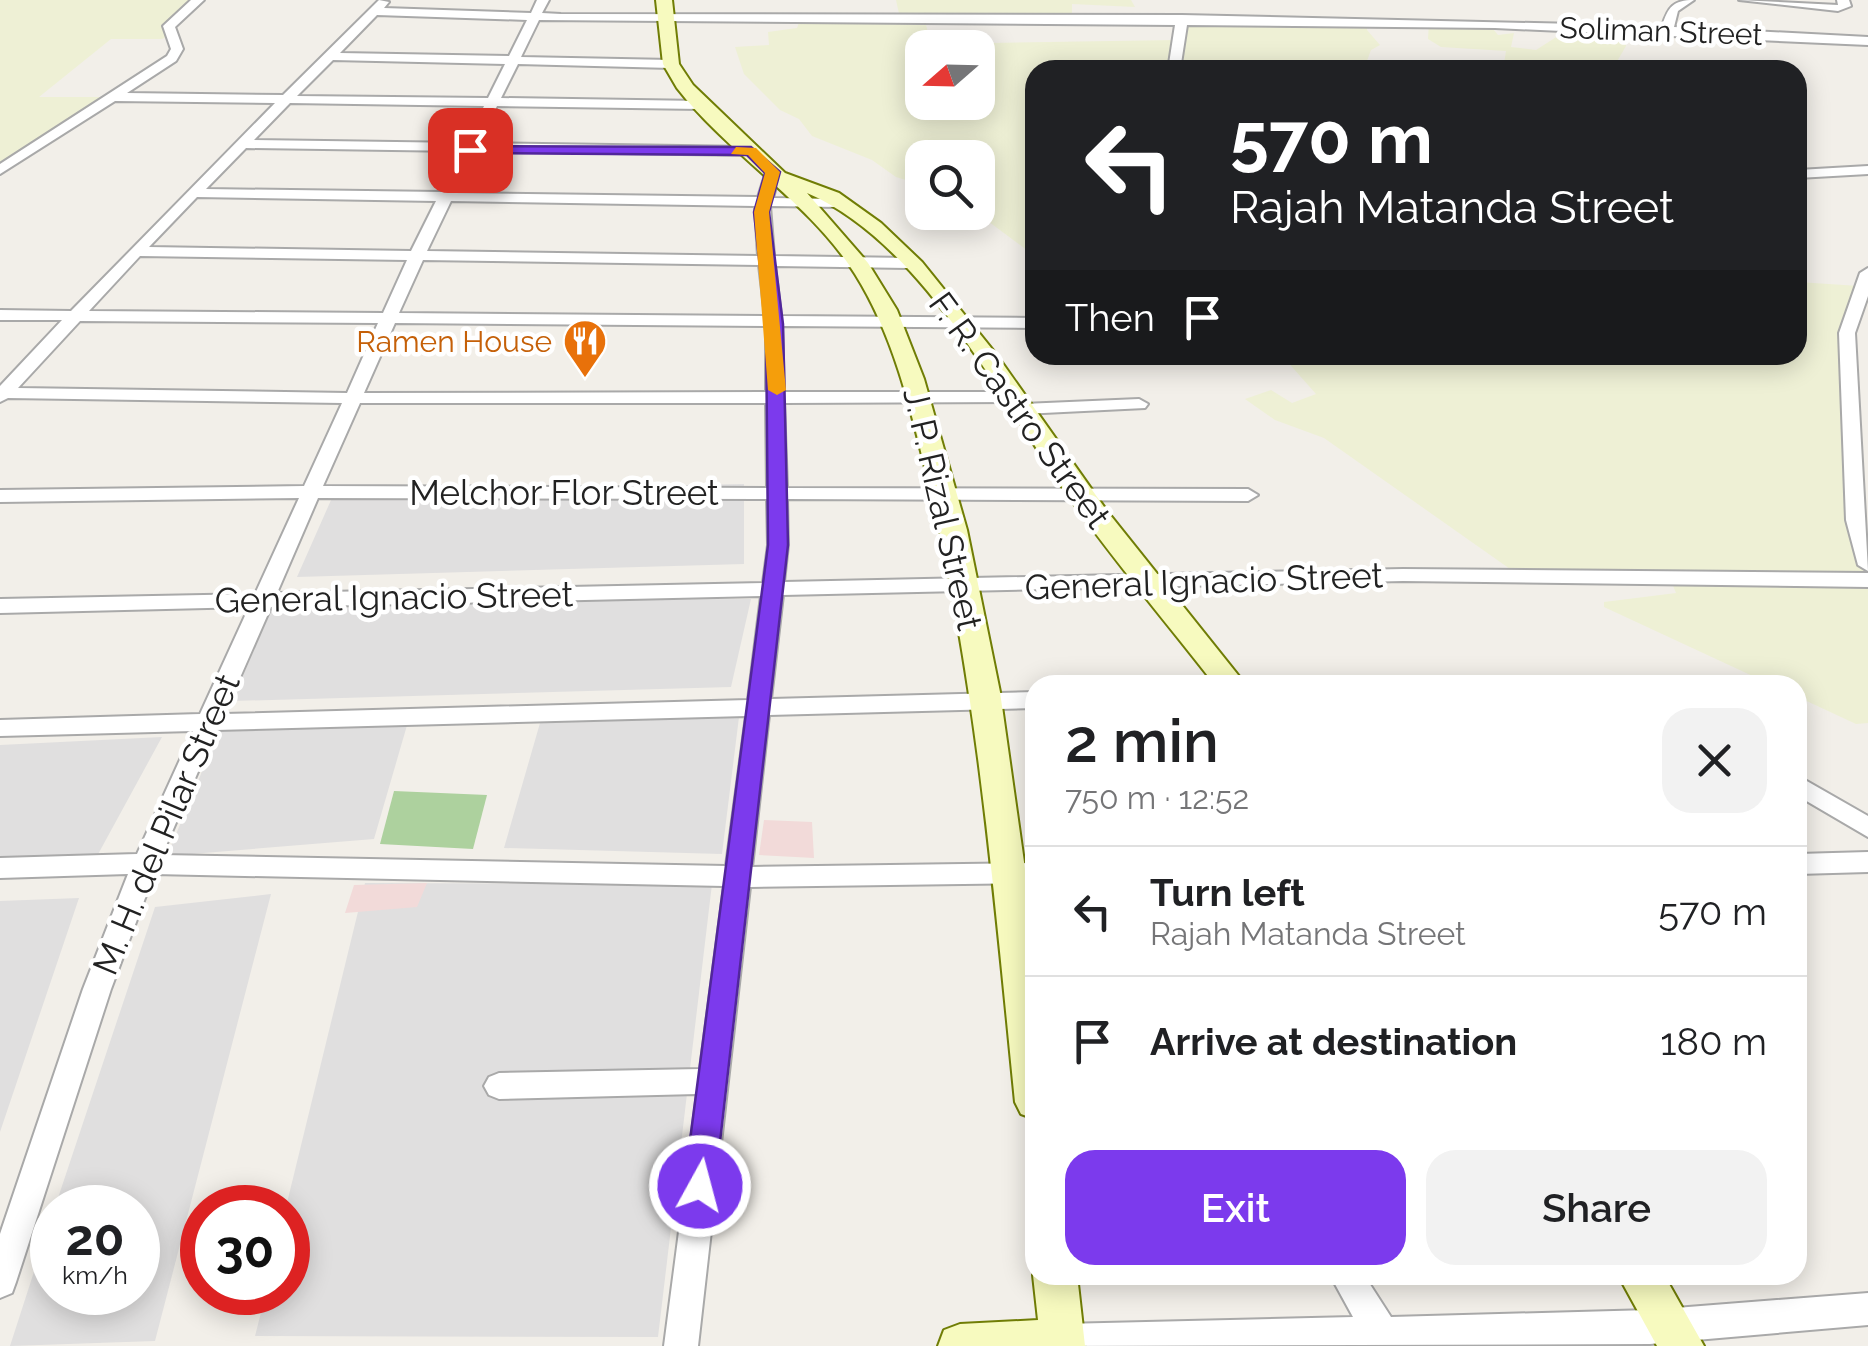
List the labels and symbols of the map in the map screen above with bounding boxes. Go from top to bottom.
street label: Soliman Street [1559,10,1763,52]
north arrow [905,30,995,120]
pin [428,108,513,193]
street label: F. R. Castro Street [921,284,1119,536]
restaurant icon: Ramen House [562,318,608,379]
place label: Ramen House [356,324,552,359]
street label: J. P. Rizal Street [895,384,991,634]
street label: Melchor Flor Street [409,472,719,513]
street label: General Ignacio Street [1024,554,1384,608]
street label: General Ignacio Street [214,573,574,621]
street label: M. H. del Pilar Street [84,667,248,981]
position arrow [648,1134,752,1238]
speed limit sign: 30 [180,1185,310,1315]

